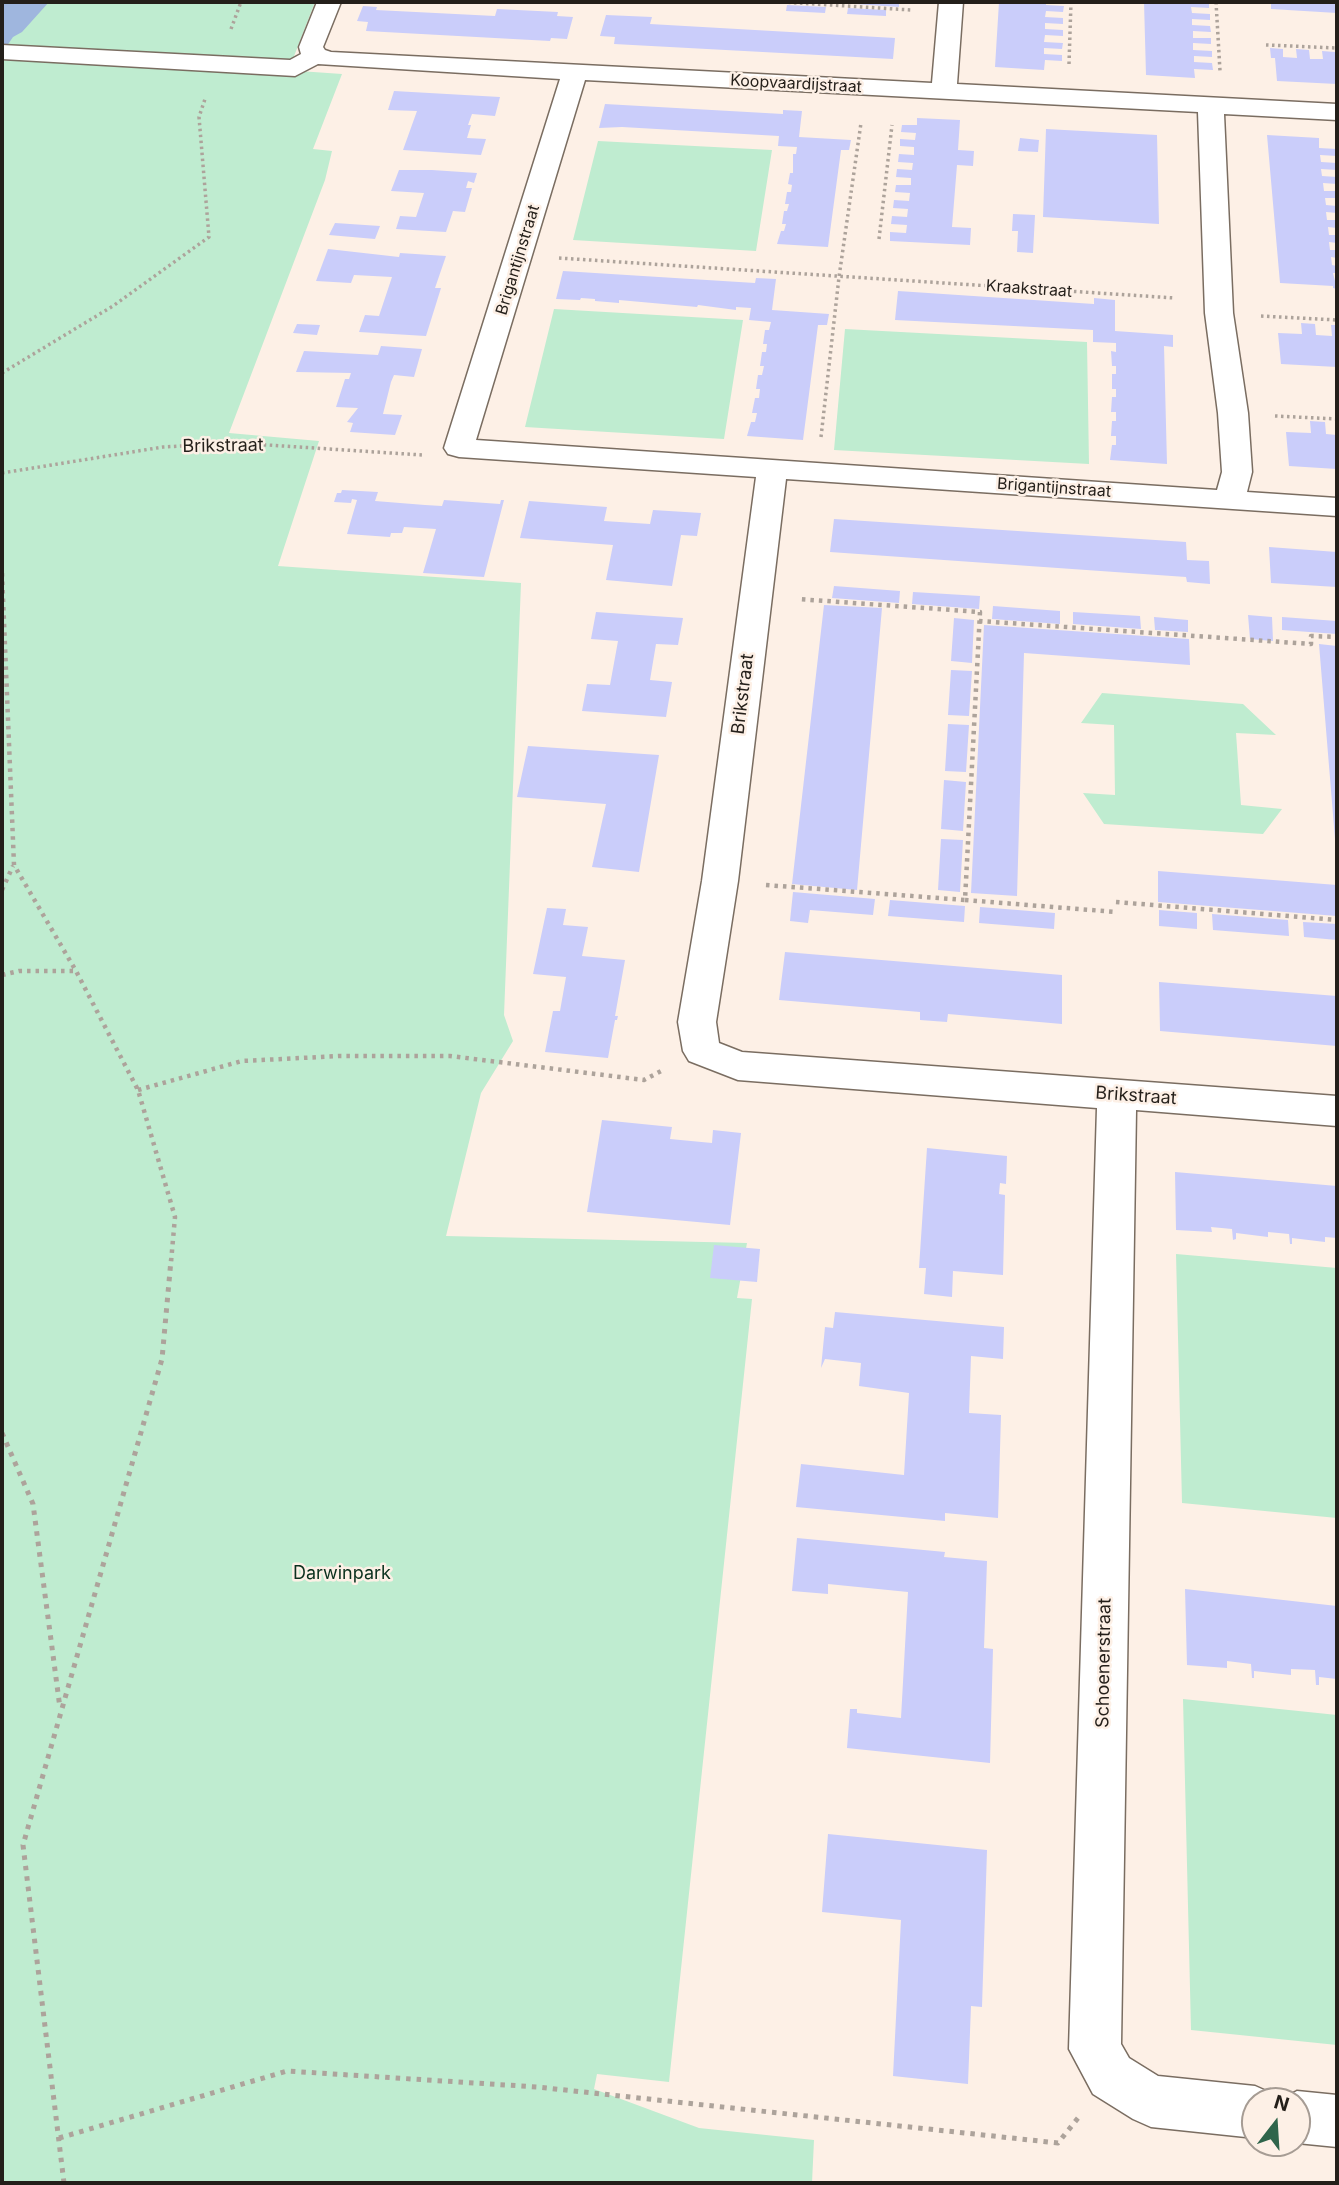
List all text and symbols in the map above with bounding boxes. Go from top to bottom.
street label: Koopvaardijstraat [730,71,862,97]
street label: Brigantijnstraat [492,203,544,317]
street label: Kraakstraat [985,276,1073,302]
street label: Brikstraat [182,434,264,458]
street label: Brigantijnstraat [996,474,1112,502]
street label: Brikstraat [727,652,759,736]
street label: Brikstraat [1095,1082,1177,1110]
park label: Darwinpark [293,1563,391,1585]
street label: Schoenerstraat [1092,1598,1116,1728]
north arrow [1241,2087,1311,2157]
text: N [1271,2090,1292,2116]

